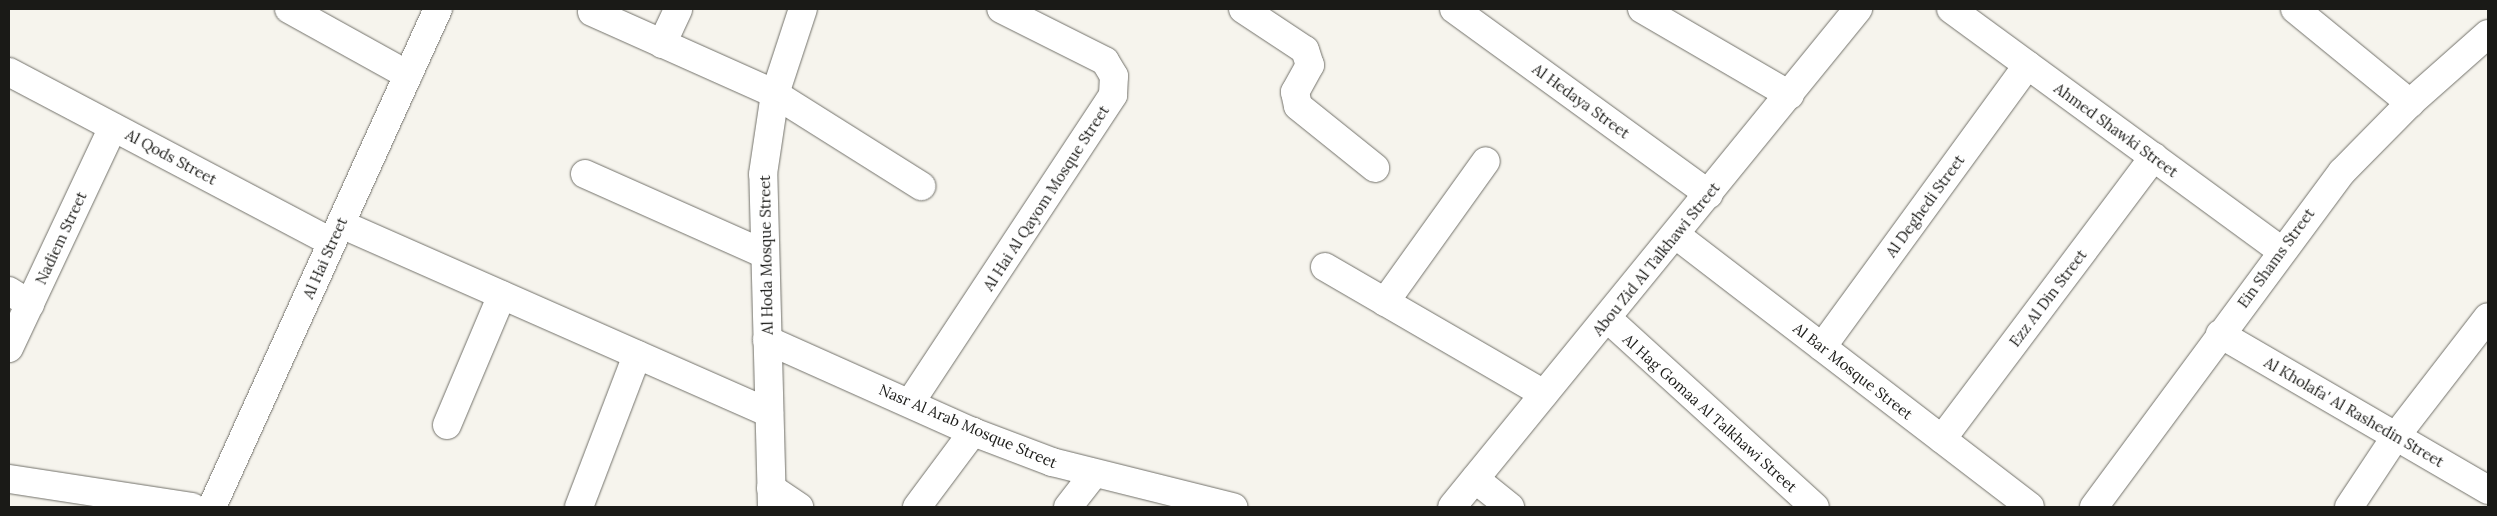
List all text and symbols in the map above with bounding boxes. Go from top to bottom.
street label: Al Hedaya Street [1529,60,1633,142]
street label: Ahmed Shawki Street [2051,79,2181,181]
street label: Al Hai Al Qayom Mosque Street [979,102,1113,294]
street label: Al Qods Street [122,125,220,189]
street label: Al Deghedi Street [1882,151,1968,261]
street label: Al Hoda Mosque Street [756,175,776,335]
street label: Abou Zid Al Talkhawi Street [1589,179,1723,339]
street label: Nadiem Street [32,189,90,287]
street label: Ein Shams Street [2234,205,2318,311]
street label: Al Hai Street [299,214,351,302]
street label: Ezz Al Din Street [2006,246,2090,350]
street label: Al Bar Mosque Street [1790,319,1916,423]
street label: Al Hag Gomaa Al Talkhawi Street [1619,330,1801,496]
street label: Al Kholafa' Al Rashedin Street [2261,353,2447,471]
street label: Nasr Al Arab Mosque Street [876,380,1060,472]

